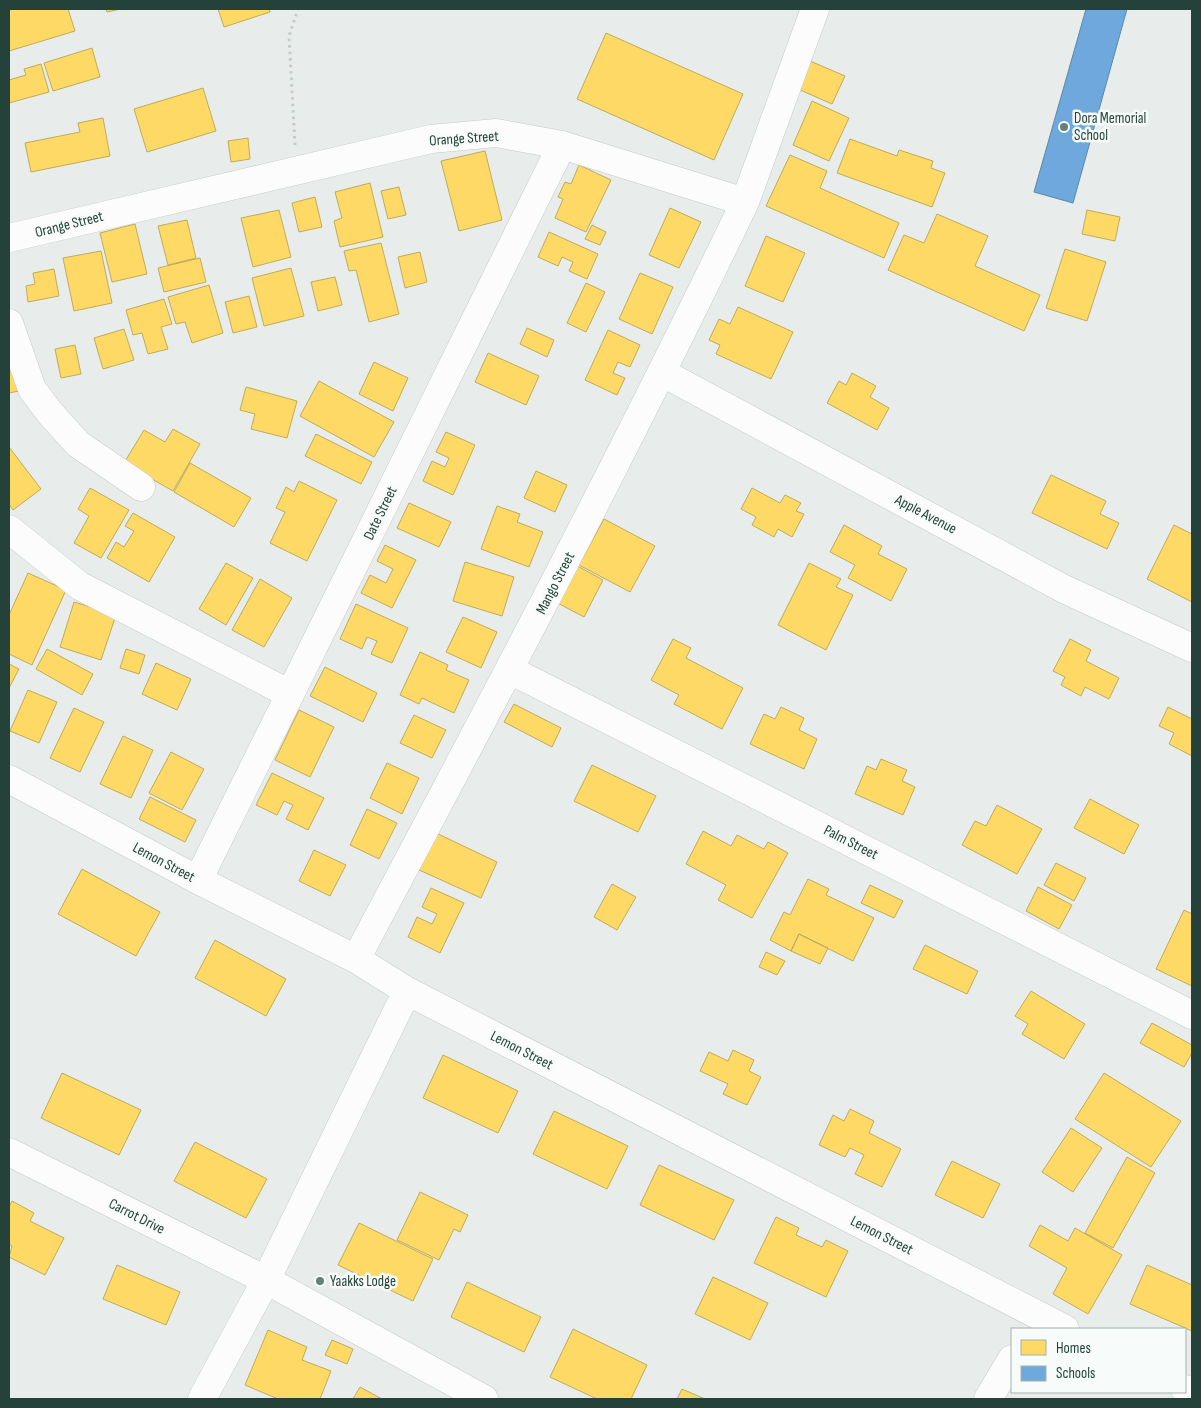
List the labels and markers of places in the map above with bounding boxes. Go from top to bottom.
place label: Dora Memorial School [1074,109,1146,145]
marker: Dora Memorial School [1058,121,1070,133]
place label: Yaakks Lodge [330,1272,396,1291]
marker: Yaakks Lodge [314,1275,326,1287]

